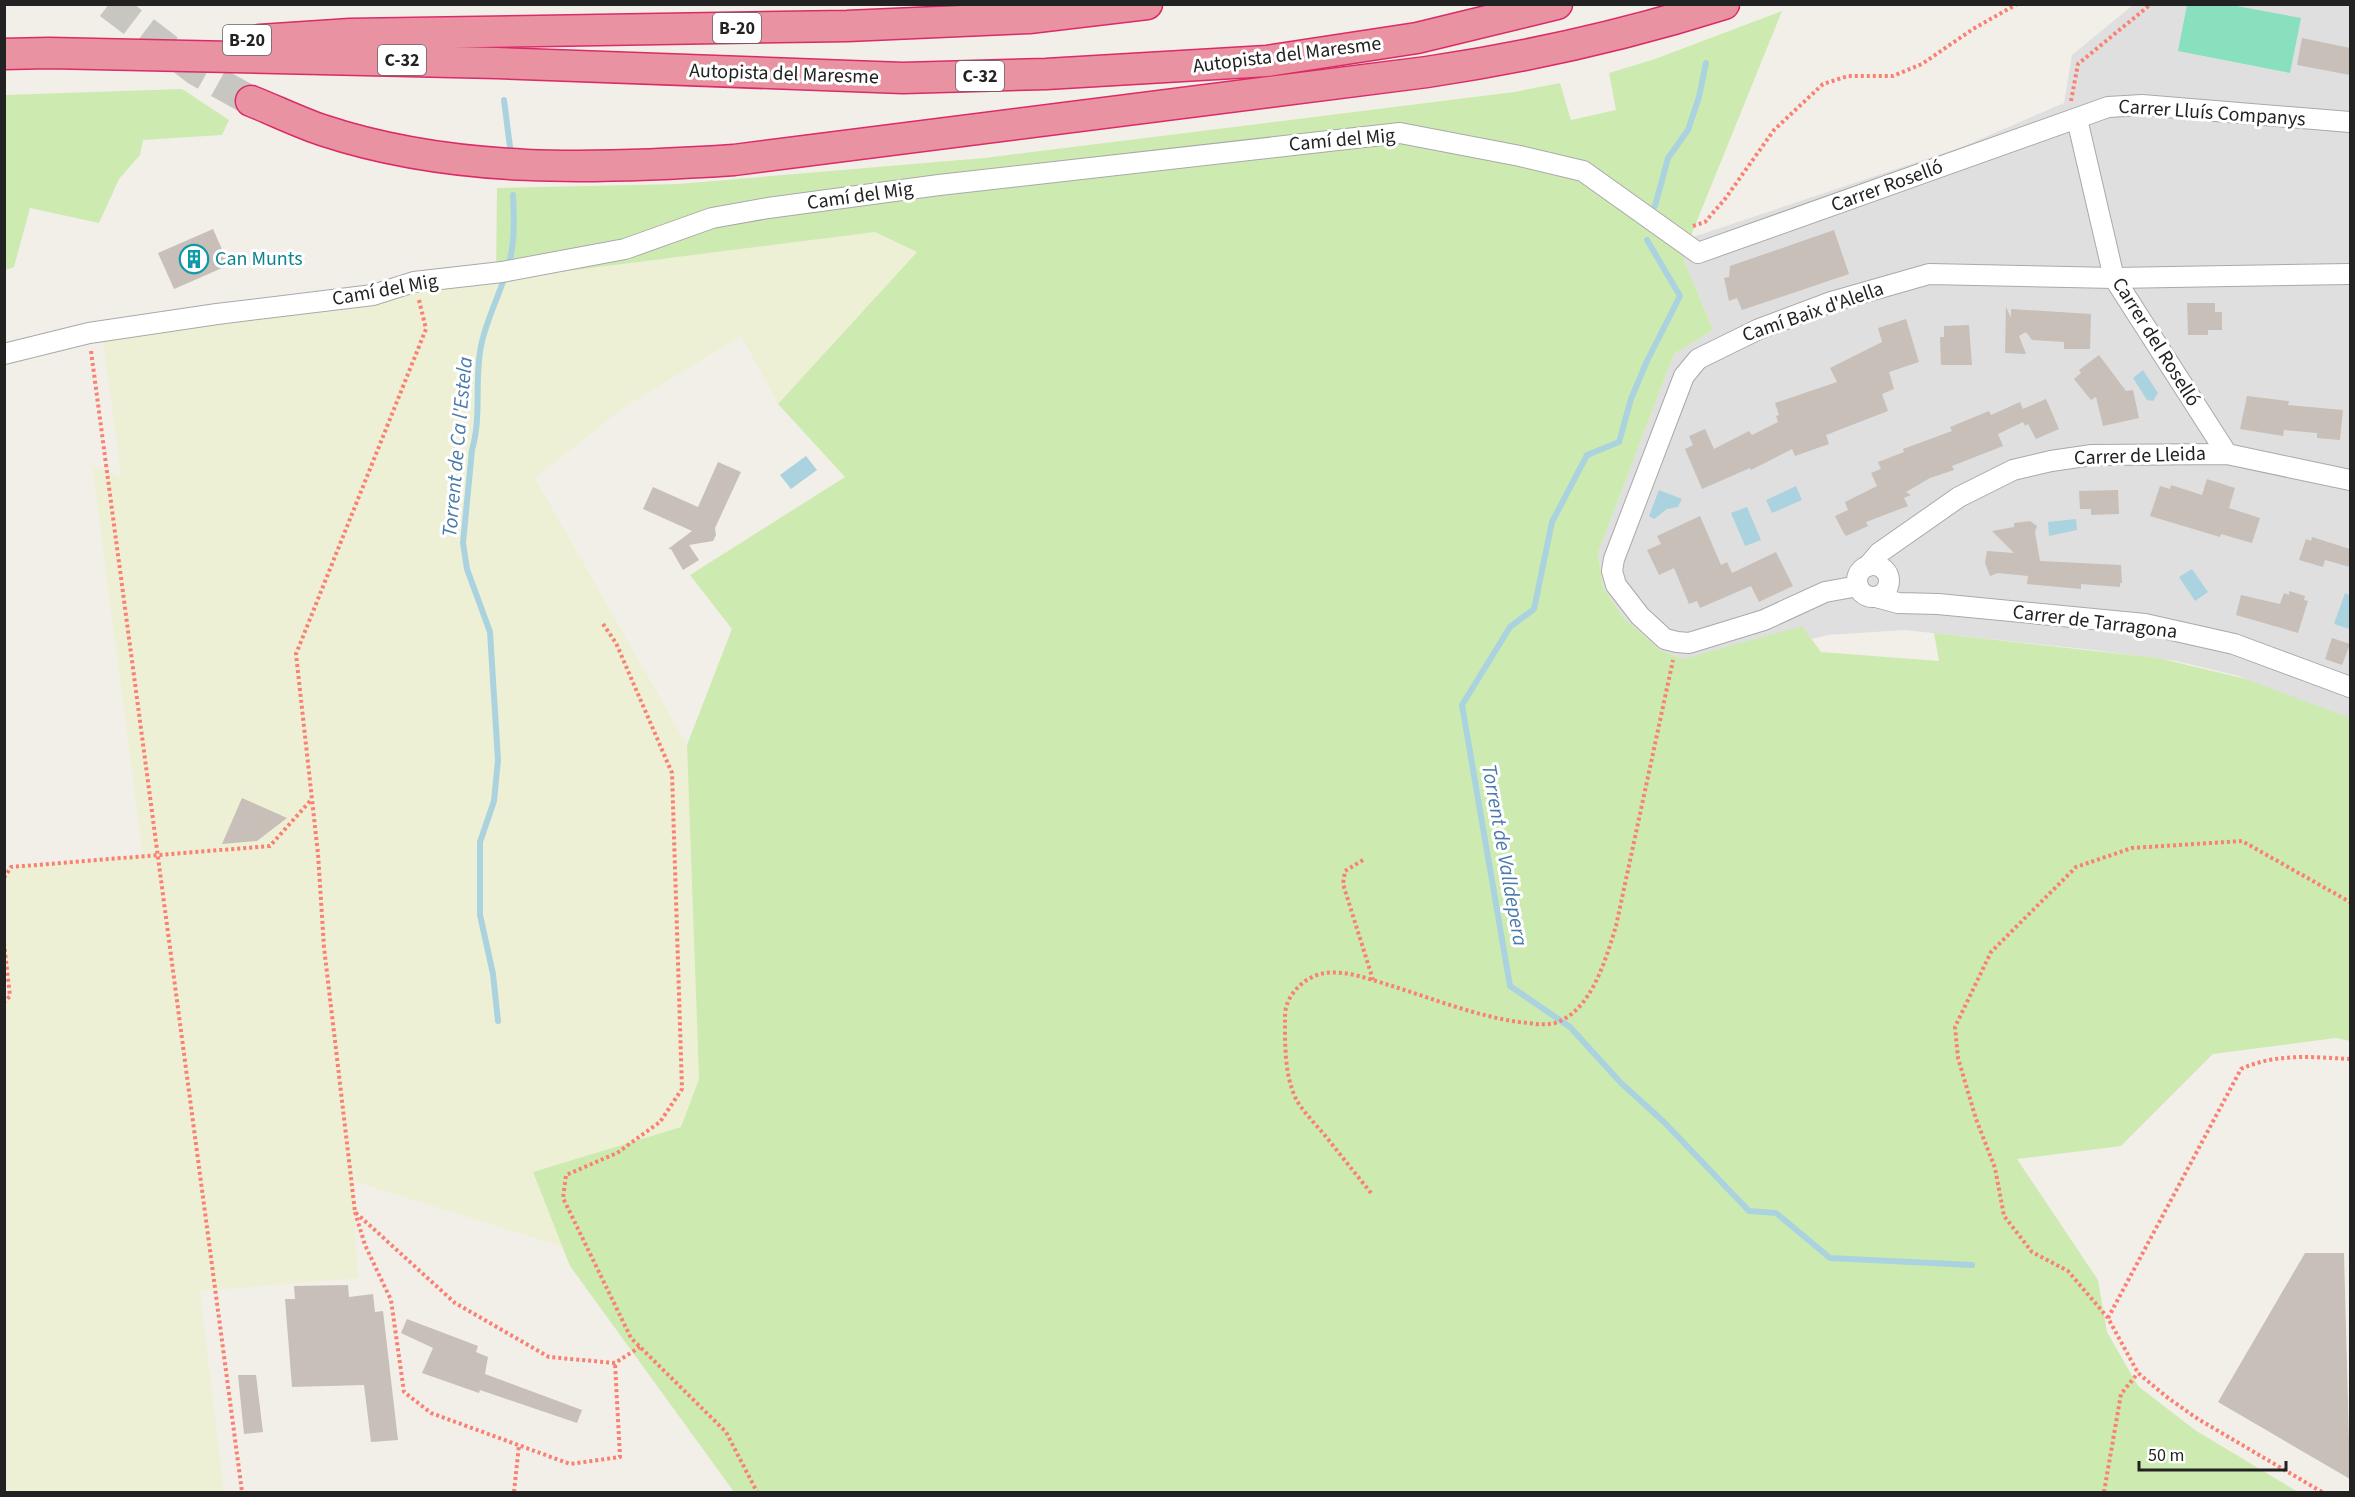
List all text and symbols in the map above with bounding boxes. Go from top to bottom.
road number: B-20 [713,13,761,43]
road number: B-20 [223,25,271,55]
street label: Autopista del Maresme [1191,30,1383,80]
road number: C-32 [378,45,426,75]
street label: Autopista del Maresme [689,57,879,91]
road number: C-32 [956,61,1004,91]
street label: Carrer Lluís Companys [2118,92,2306,134]
street label: Camí del Mig [1288,121,1396,159]
street label: Carrer Roselló [1827,153,1947,219]
street label: Camí del Mig [805,175,915,217]
building icon: Can Munts [178,243,210,275]
place label: Can Munts [215,245,303,273]
street label: Camí del Mig [330,267,440,313]
street label: Carrer del Roselló [2105,272,2207,412]
street label: Camí Baix d'Alella [1739,275,1887,349]
water label: Torrent de Ca l'Estela [434,355,480,539]
street label: Carrer de Lleida [2074,440,2206,472]
street label: Carrer de Tarragona [2011,598,2179,646]
water label: Torrent de Valldepera [1474,762,1536,948]
scale bar [2139,1434,2286,1472]
text: 50 m [2148,1443,2184,1468]

